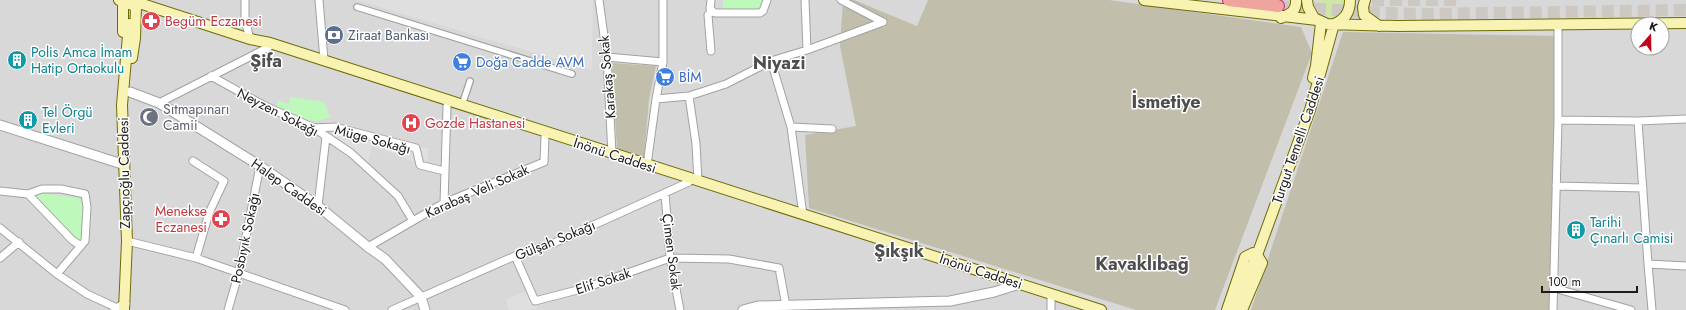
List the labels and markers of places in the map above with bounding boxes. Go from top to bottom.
pharmacy icon: Begüm Eczanesi [140,10,162,32]
place label: Begüm Eczanesi [165,11,262,31]
bank icon: Ziraat Bankası [323,24,345,46]
place label: Ziraat Bankası [348,25,429,45]
place label: Polis Amca İmam Hatip Ortaokulu [31,42,132,78]
building icon: Polis Amca İmam Hatip Ortaokulu [6,49,28,71]
supermarket icon: Doğa Cadde AVM [451,51,473,73]
place label: Doğa Cadde AVM [476,52,584,72]
supermarket icon: BİM [654,66,676,88]
place label: BİM [679,67,702,87]
place label: Sıtmapınarı Camii [163,99,229,135]
place label: Tel Örgü Evleri [42,102,93,138]
mosque icon: Sıtmapınarı Camii [138,106,160,128]
building icon: Tel Örgü Evleri [17,109,39,131]
hospital icon: Gozde Hastanesi [400,112,422,134]
place label: Gozde Hastanesi [425,113,525,133]
place label: Menekse Eczanesi [155,201,207,237]
pharmacy icon: Menekse Eczanesi [210,208,232,230]
place label: Tarihi Çınarlı Camisi [1590,212,1673,248]
building icon: Tarihi Çınarlı Camisi [1565,219,1587,241]

